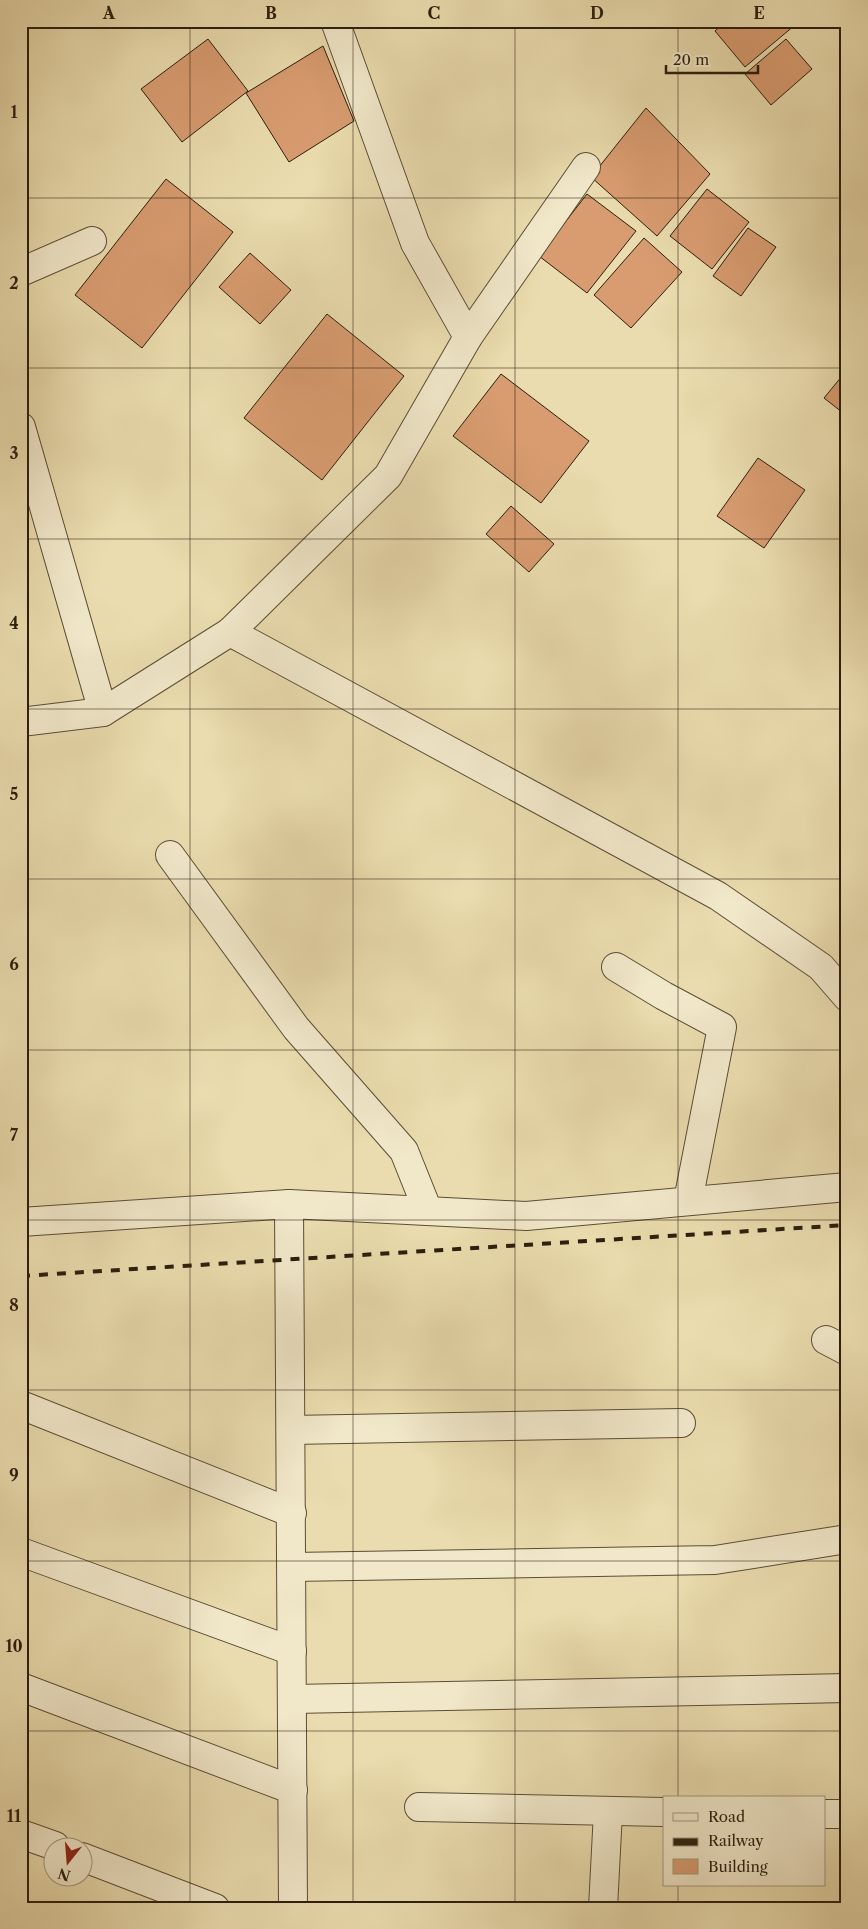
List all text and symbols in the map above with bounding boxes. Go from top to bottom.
text: A [102,3,116,23]
text: B [265,3,277,23]
text: C [428,3,440,23]
text: D [590,3,604,23]
text: E [753,3,765,23]
scale bar [666,42,758,74]
text: 20 m [673,50,709,69]
text: 1 [10,102,18,122]
text: 2 [9,273,19,293]
text: 3 [9,443,19,463]
text: 4 [9,613,19,633]
text: 5 [10,784,19,804]
text: 6 [9,954,19,974]
text: 7 [10,1125,19,1145]
text: 8 [9,1295,19,1315]
text: 9 [9,1465,19,1485]
text: 10 [5,1636,23,1656]
legend [663,1796,826,1886]
text: 11 [7,1806,22,1826]
text: Road [708,1807,745,1826]
text: Railway [708,1831,764,1850]
north arrow [42,1836,92,1886]
text: Building [708,1857,768,1876]
text: N [56,1864,73,1885]

